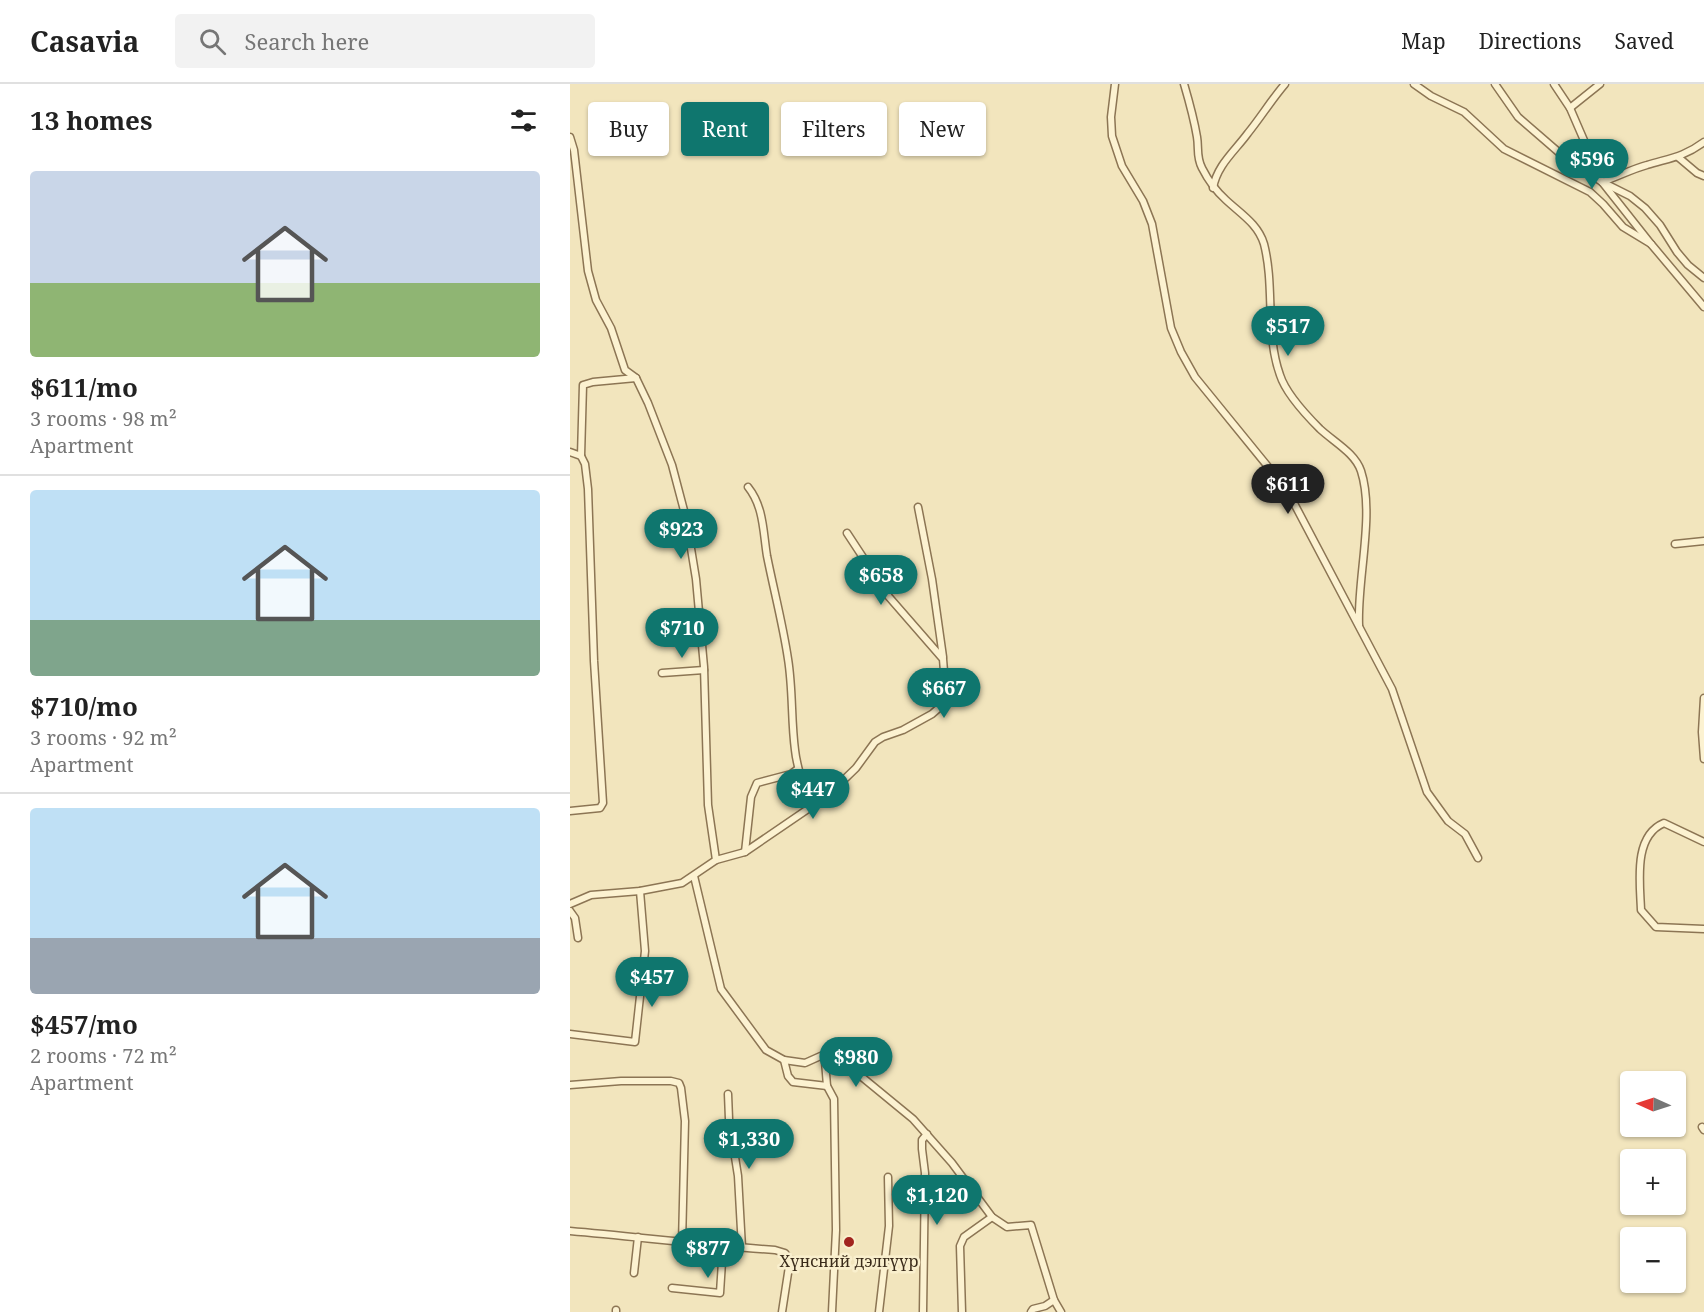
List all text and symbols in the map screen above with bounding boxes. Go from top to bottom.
search box [175,14,595,68]
text: Casavia [30,22,139,60]
icon: search [196,25,229,58]
text: Search here [244,26,369,56]
text: Map [1401,27,1446,55]
text: Directions [1479,27,1581,55]
text: Saved [1614,27,1674,55]
text: 13 homes [30,102,152,138]
chip: Buy [588,102,669,156]
chip: Rent [681,102,769,156]
chip: Filters [781,102,887,156]
chip: New [899,102,986,156]
icon: filters [507,104,540,137]
pin: $596 [1556,139,1628,190]
text: $596 [1569,145,1615,172]
icon: home [231,210,339,318]
pin: $517 [1252,306,1324,357]
text: $517 [1265,312,1311,339]
text: $611/mo [30,369,138,405]
text: 3 rooms · 98 m² [30,405,177,432]
text: Apartment [30,432,134,459]
pin: $611 [1252,464,1324,515]
text: $611 [1265,470,1311,497]
pin: $923 [645,509,717,560]
text: $923 [658,515,704,542]
icon: home [231,529,339,637]
pin: $658 [845,555,917,606]
text: $658 [858,561,904,588]
pin: $710 [646,608,718,659]
text: $710 [659,614,705,641]
pin: $667 [908,668,980,719]
text: $667 [921,674,967,701]
text: $710/mo [30,688,138,724]
text: 3 rooms · 92 m² [30,724,177,751]
text: Apartment [30,751,134,778]
pin: $447 [777,769,849,820]
text: $447 [790,775,836,802]
icon: home [231,847,339,955]
pin: $457 [616,957,688,1008]
text: $457 [629,963,675,990]
text: $457/mo [30,1006,138,1042]
pin: $980 [820,1037,892,1088]
text: 2 rooms · 72 m² [30,1042,177,1069]
text: $980 [833,1043,879,1070]
text: Apartment [30,1069,134,1096]
north arrow [1620,1071,1686,1137]
map controls [1620,1071,1686,1293]
pin: $1,330 [700,1119,798,1170]
text: $1,330 [718,1125,780,1152]
button: + [1620,1149,1686,1215]
pin: $1,120 [888,1175,986,1226]
text: $1,120 [906,1181,968,1208]
button: − [1620,1227,1686,1293]
pin: $877 [672,1228,744,1279]
text: $877 [685,1234,731,1261]
marker: Хүнсний дэлгүүр [842,1235,856,1249]
place label: Хүнсний дэлгүүр [780,1250,918,1272]

